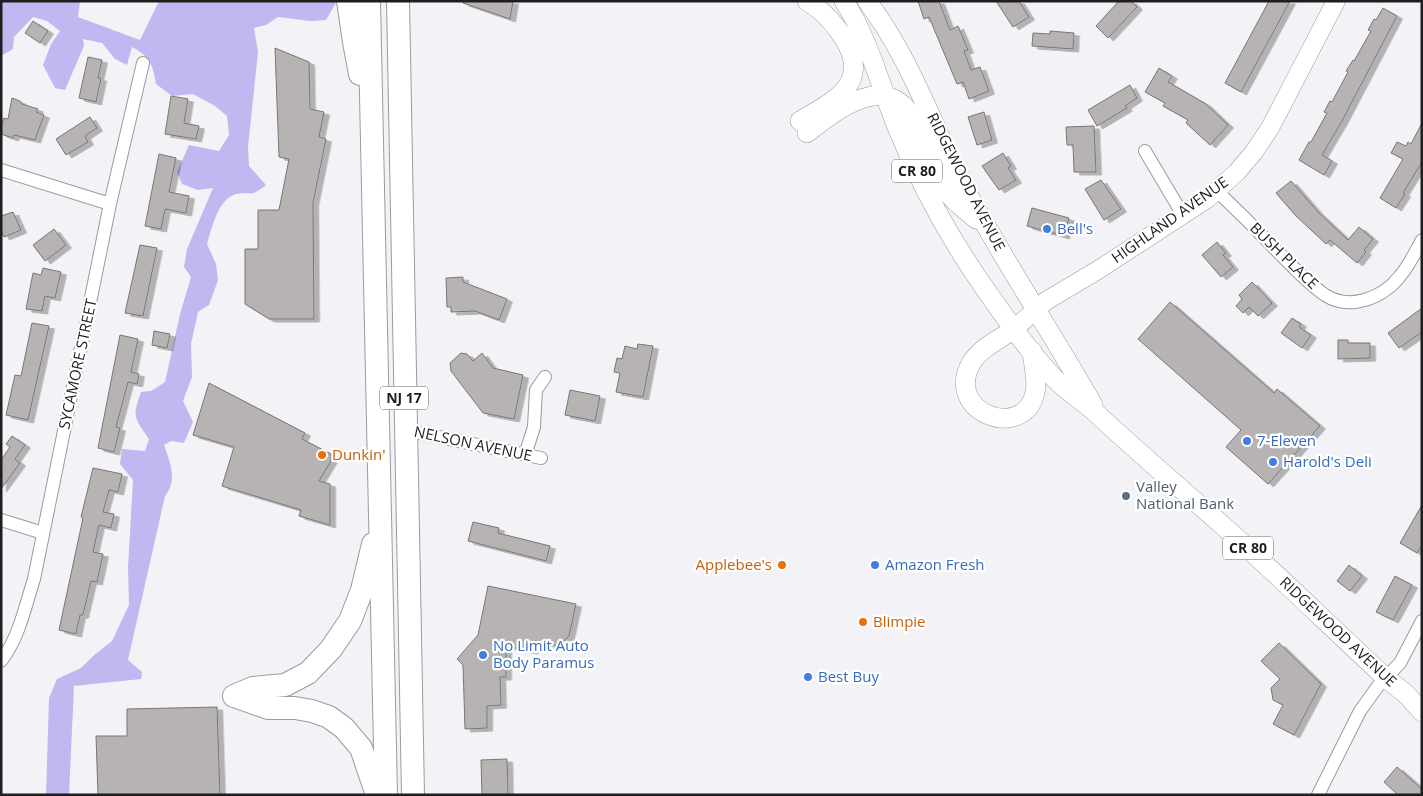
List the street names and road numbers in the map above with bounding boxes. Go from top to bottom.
street label: RIDGEWOOD AVENUE [923,109,1011,254]
road number: CR 80 [892,160,942,182]
street label: HIGHLAND AVENUE [1107,171,1232,267]
street label: BUSH PLACE [1246,218,1323,293]
street label: SYCAMORE STREET [53,296,101,431]
road number: NJ 17 [380,386,428,409]
street label: NELSON AVENUE [413,421,534,465]
road number: CR 80 [1223,536,1273,560]
street label: RIDGEWOOD AVENUE [1276,572,1401,691]

